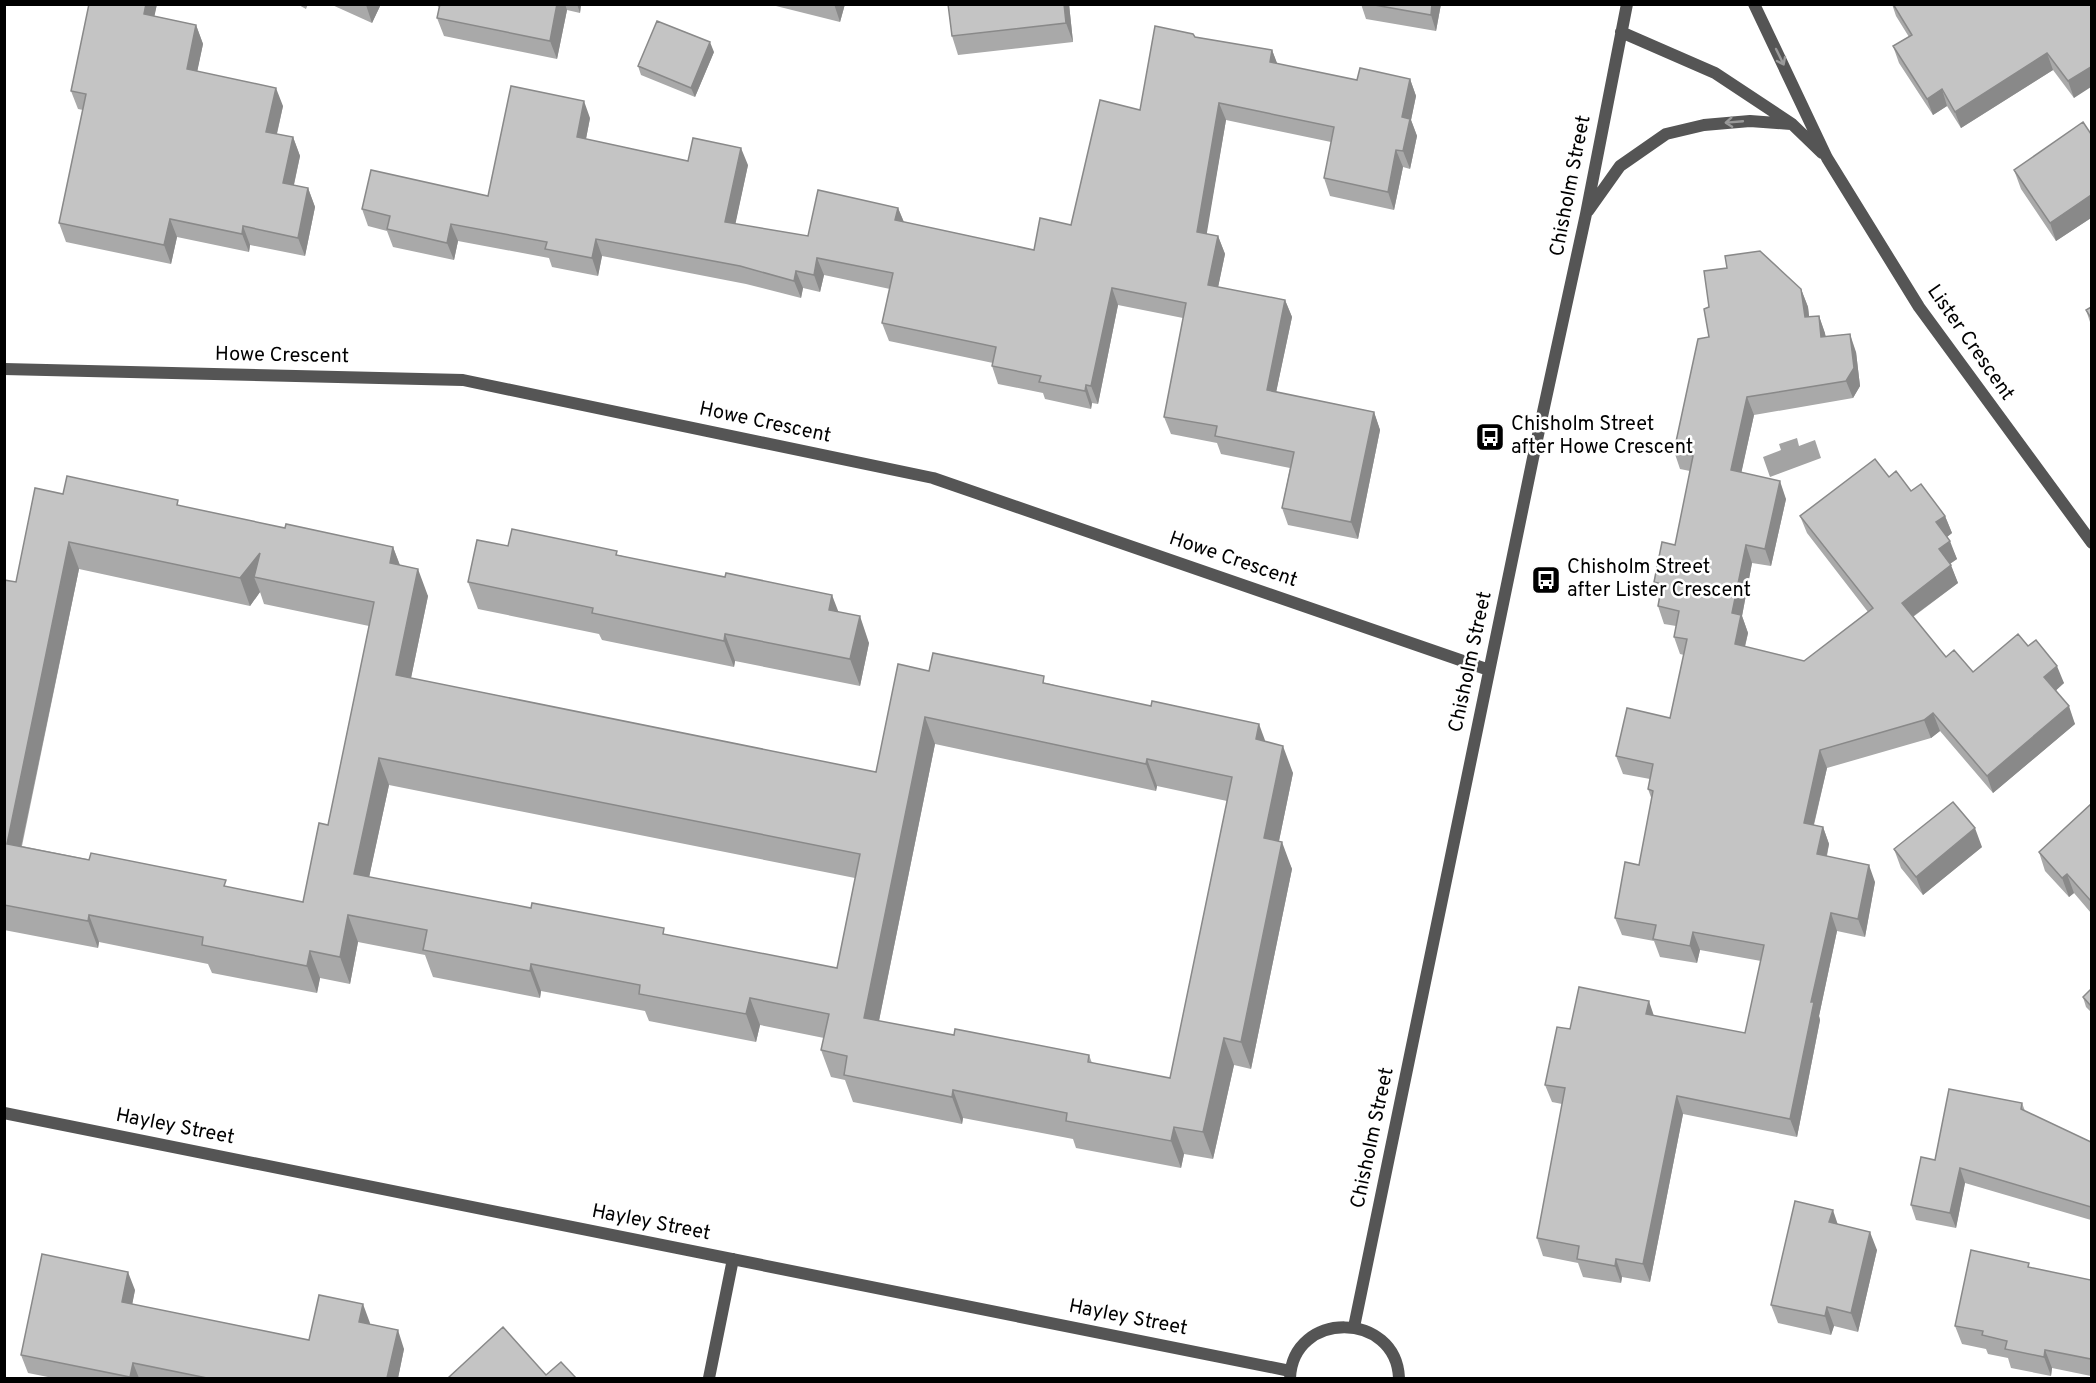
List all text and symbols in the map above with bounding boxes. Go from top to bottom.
one-way arrow [1774,48,1786,65]
street label: Chisholm Street [1545,113,1597,259]
one-way arrow [1724,117,1744,128]
street label: Lister Crescent [1920,280,2020,406]
street label: Howe Crescent [215,342,349,370]
street label: Howe Crescent [697,396,833,450]
place label: Chisholm Street after Howe Crescent [1511,412,1693,461]
bus stop icon: Chisholm Street after Howe Crescent [1474,421,1506,453]
street label: Howe Crescent [1165,526,1301,594]
place label: Chisholm Street after Lister Crescent [1567,555,1751,604]
bus stop icon: Chisholm Street after Lister Crescent [1530,564,1562,596]
street label: Chisholm Street [1443,589,1499,735]
street label: Chisholm Street [1345,1065,1401,1211]
street label: Hayley Street [113,1103,237,1151]
street label: Hayley Street [589,1199,713,1247]
street label: Hayley Street [1066,1294,1190,1342]

